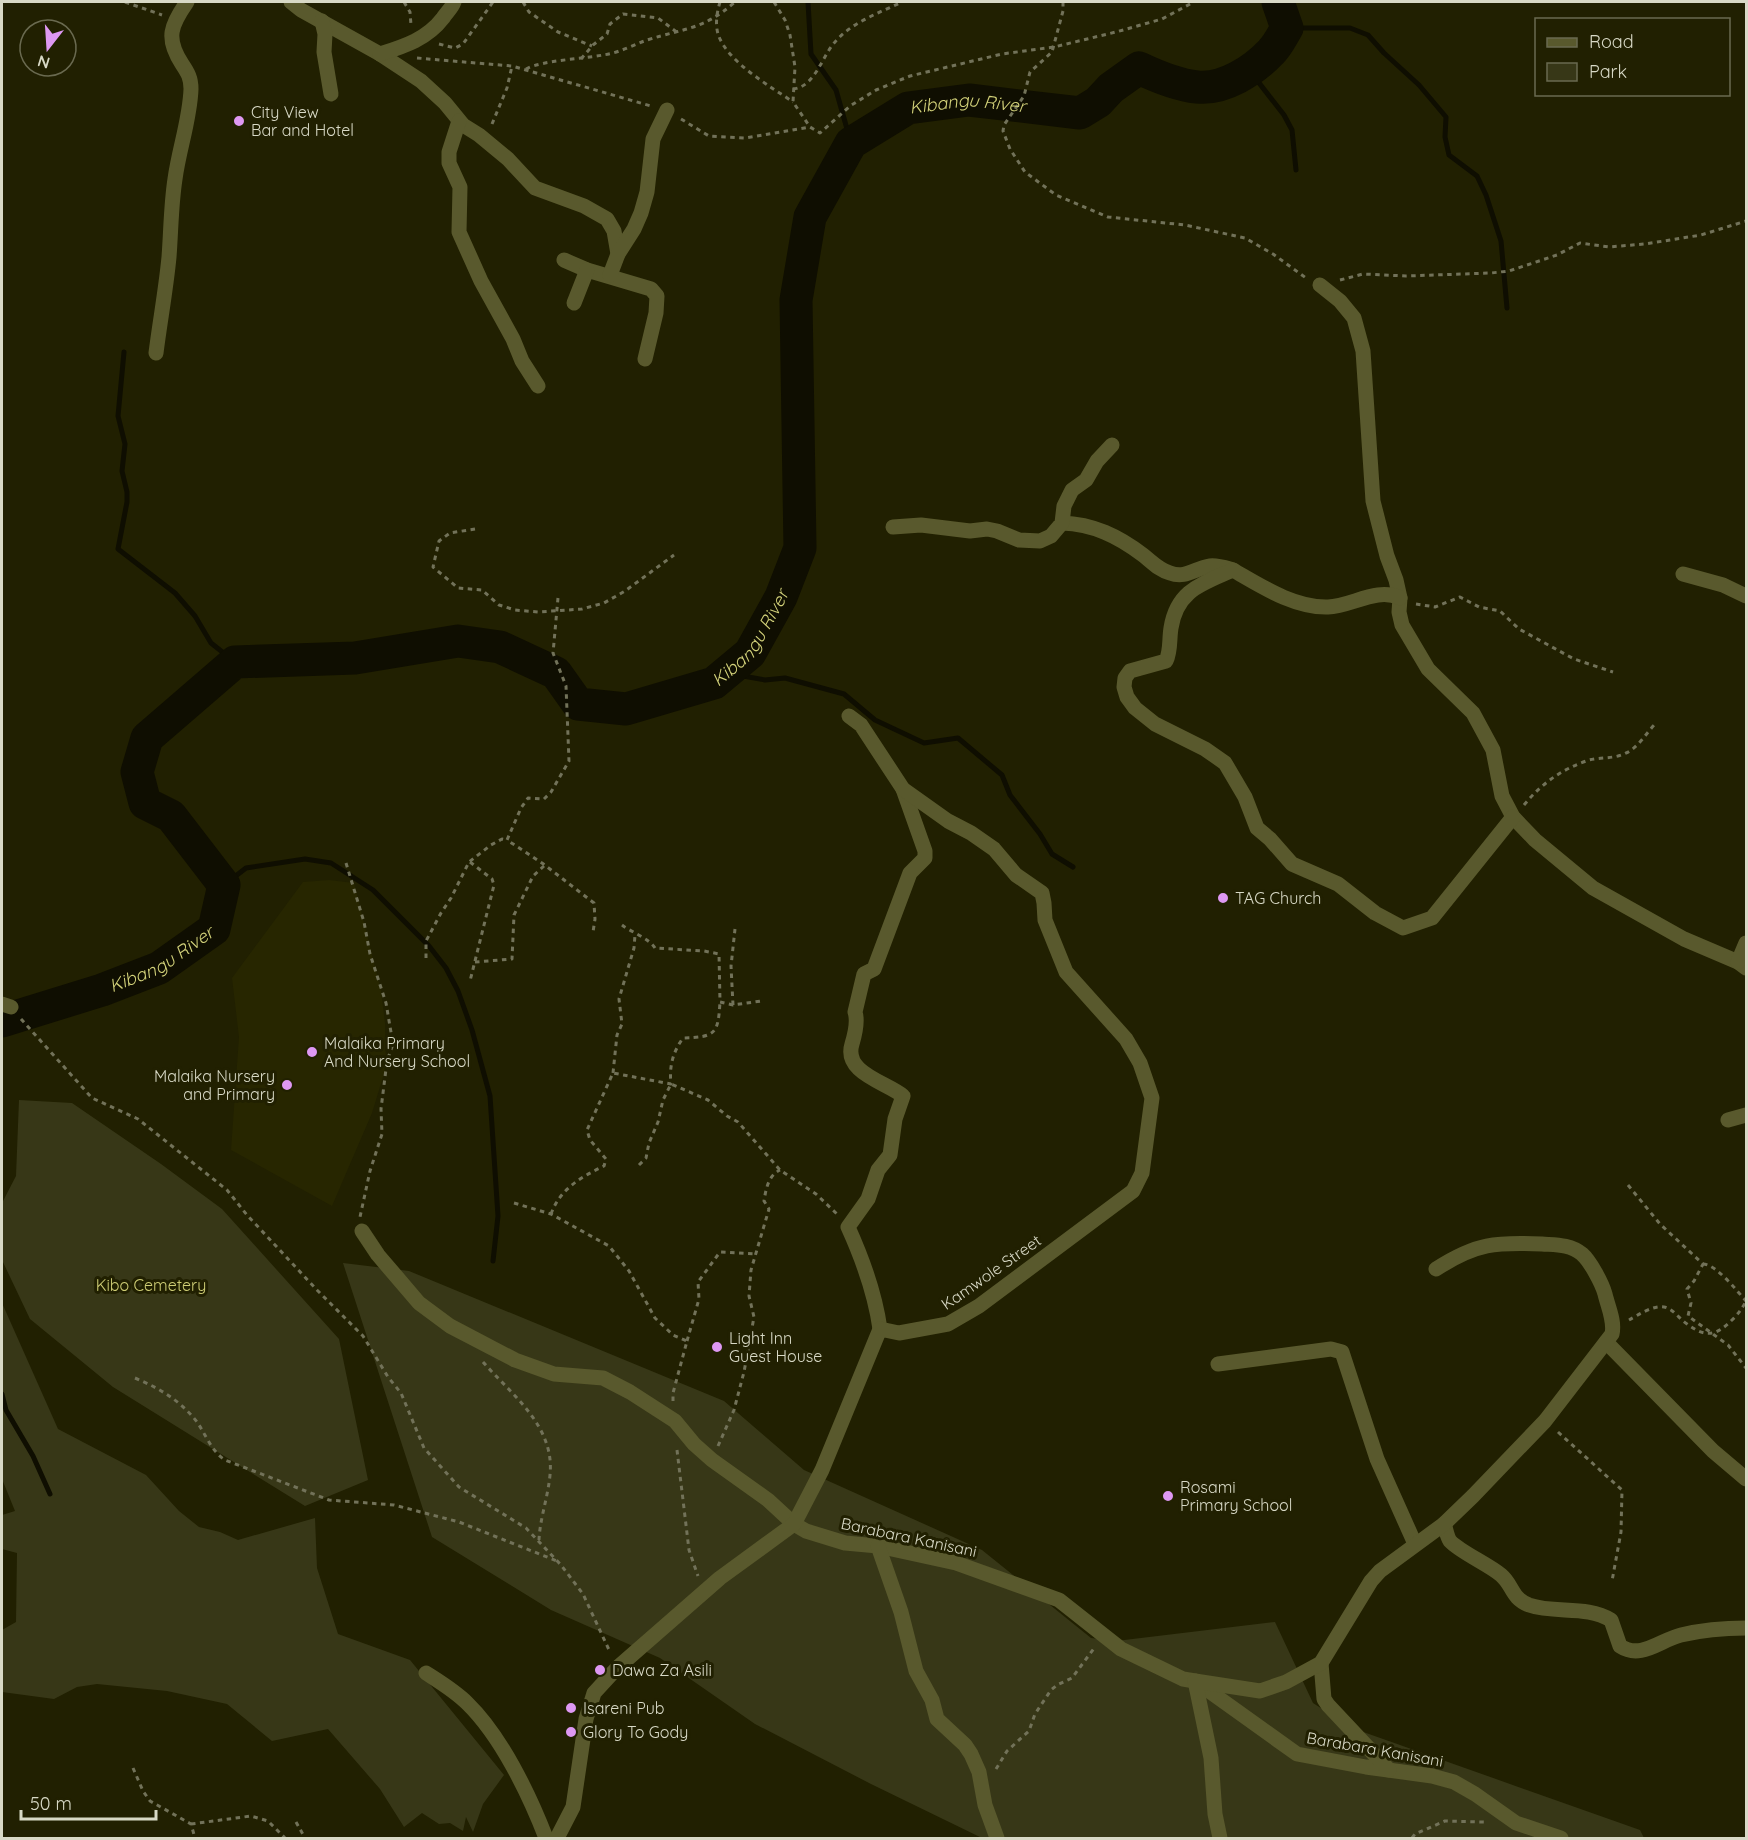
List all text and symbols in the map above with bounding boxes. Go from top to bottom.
north arrow [18,18,78,78]
legend [1535,18,1730,96]
text: Road [1589,30,1634,53]
text: N [35,51,52,74]
text: Park [1589,60,1627,83]
water label: Kibangu River [908,88,1029,119]
place label: City View Bar and Hotel [251,102,354,140]
marker: City View Bar and Hotel [232,114,246,128]
water label: Kibangu River [707,584,794,691]
place label: TAG Church [1235,888,1321,908]
marker: TAG Church [1216,891,1230,905]
water label: Kibangu River [106,920,220,997]
place label: Malaika Primary And Nursery School [324,1033,470,1071]
marker: Malaika Primary And Nursery School [305,1045,319,1059]
place label: Malaika Nursery and Primary [154,1066,275,1104]
marker: Malaika Nursery and Primary [280,1078,294,1092]
street label: Kamwole Street [937,1230,1045,1314]
park label: Kibo Cemetery [96,1275,206,1295]
place label: Light Inn Guest House [729,1328,822,1366]
marker: Light Inn Guest House [710,1340,724,1354]
place label: Rosami Primary School [1180,1477,1292,1515]
marker: Rosami Primary School [1161,1489,1175,1503]
street label: Barabara Kanisani [839,1513,979,1561]
place label: Dawa Za Asili [612,1660,712,1680]
marker: Dawa Za Asili [593,1663,607,1677]
place label: Isareni Pub [583,1698,664,1718]
marker: Isareni Pub [564,1701,578,1715]
place label: Glory To Gody [583,1722,688,1742]
marker: Glory To Gody [564,1725,578,1739]
street label: Barabara Kanisani [1305,1727,1445,1771]
scale bar [21,1783,156,1821]
text: 50 m [30,1792,72,1815]

